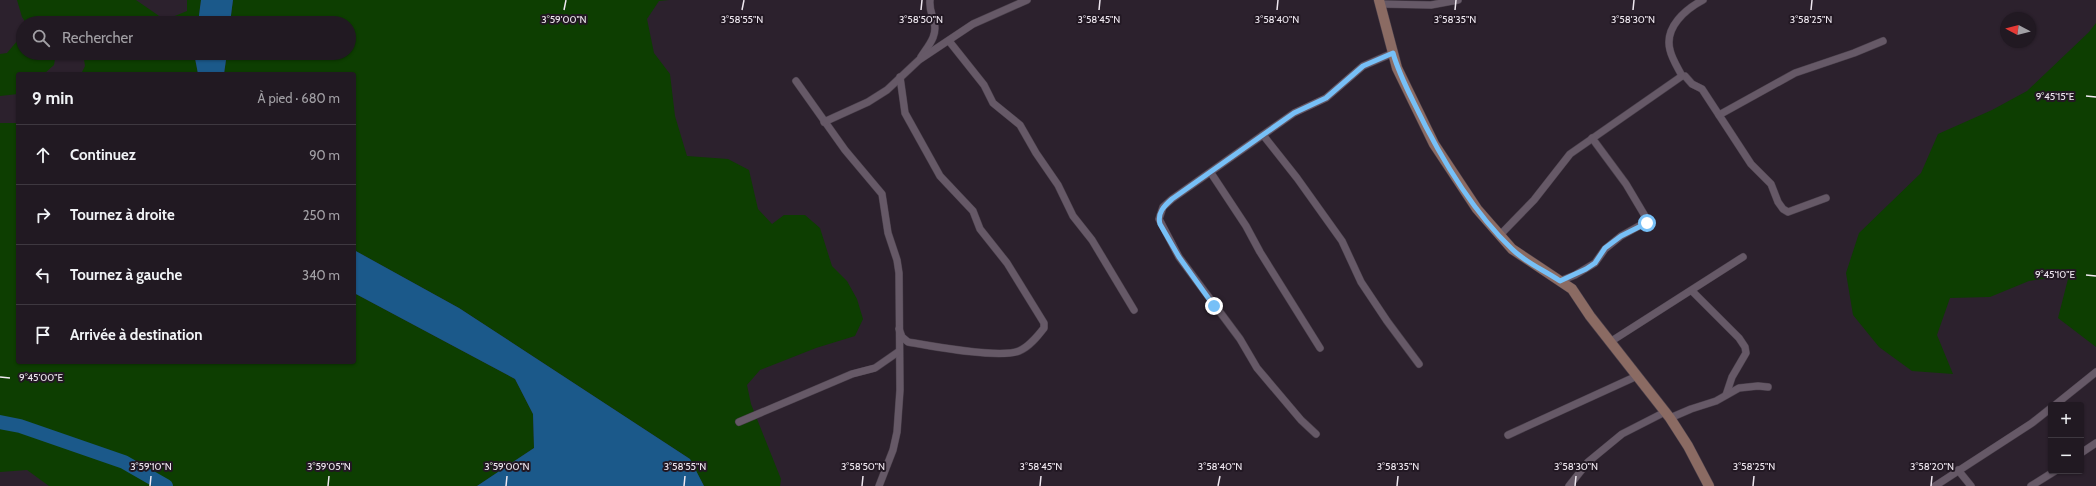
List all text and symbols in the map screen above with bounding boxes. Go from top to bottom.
north arrow [2000,12,2036,48]
text: 3°59'00"N [541,13,587,26]
text: 3°58'55"N [721,13,763,26]
text: 3°58'50"N [899,13,943,26]
text: 3°58'45"N [1078,13,1120,26]
text: 3°58'40"N [1255,13,1299,26]
text: 3°58'35"N [1434,13,1476,26]
text: 3°58'30"N [1611,13,1655,26]
text: 3°58'25"N [1790,13,1832,26]
search box [16,16,356,60]
icon: search [30,27,52,49]
text: Rechercher [62,29,133,47]
text: 9 min [32,88,74,108]
text: À pied · 680 m [258,90,340,106]
text: 9°45'15"E [2036,90,2075,103]
icon: ahead [32,144,54,166]
text: Continuez [70,146,136,164]
text: 90 m [309,147,340,163]
icon: right [32,204,54,226]
text: Tournez à droite [70,206,175,224]
text: 250 m [303,207,340,223]
route start [1638,214,1656,232]
icon: left [32,264,54,286]
text: Tournez à gauche [70,266,182,284]
text: 340 m [302,267,340,283]
text: 9°45'10"E [2035,268,2076,281]
route end [1205,297,1223,315]
icon: arrive [32,324,54,346]
text: Arrivée à destination [70,326,202,344]
text: 9°45'00"E [19,371,63,384]
map controls [2048,402,2084,474]
button: + [2048,402,2084,438]
button: − [2048,438,2084,474]
text: 3°59'10"N [130,460,172,473]
text: 3°59'05"N [307,460,351,473]
text: 3°59'00"N [484,460,530,473]
text: 3°58'55"N [664,460,706,473]
text: 3°58'50"N [841,460,885,473]
text: 3°58'45"N [1020,460,1062,473]
text: 3°58'40"N [1198,460,1242,473]
text: 3°58'35"N [1377,460,1419,473]
text: 3°58'30"N [1554,460,1598,473]
text: 3°58'25"N [1733,460,1775,473]
text: 3°58'20"N [1910,460,1954,473]

